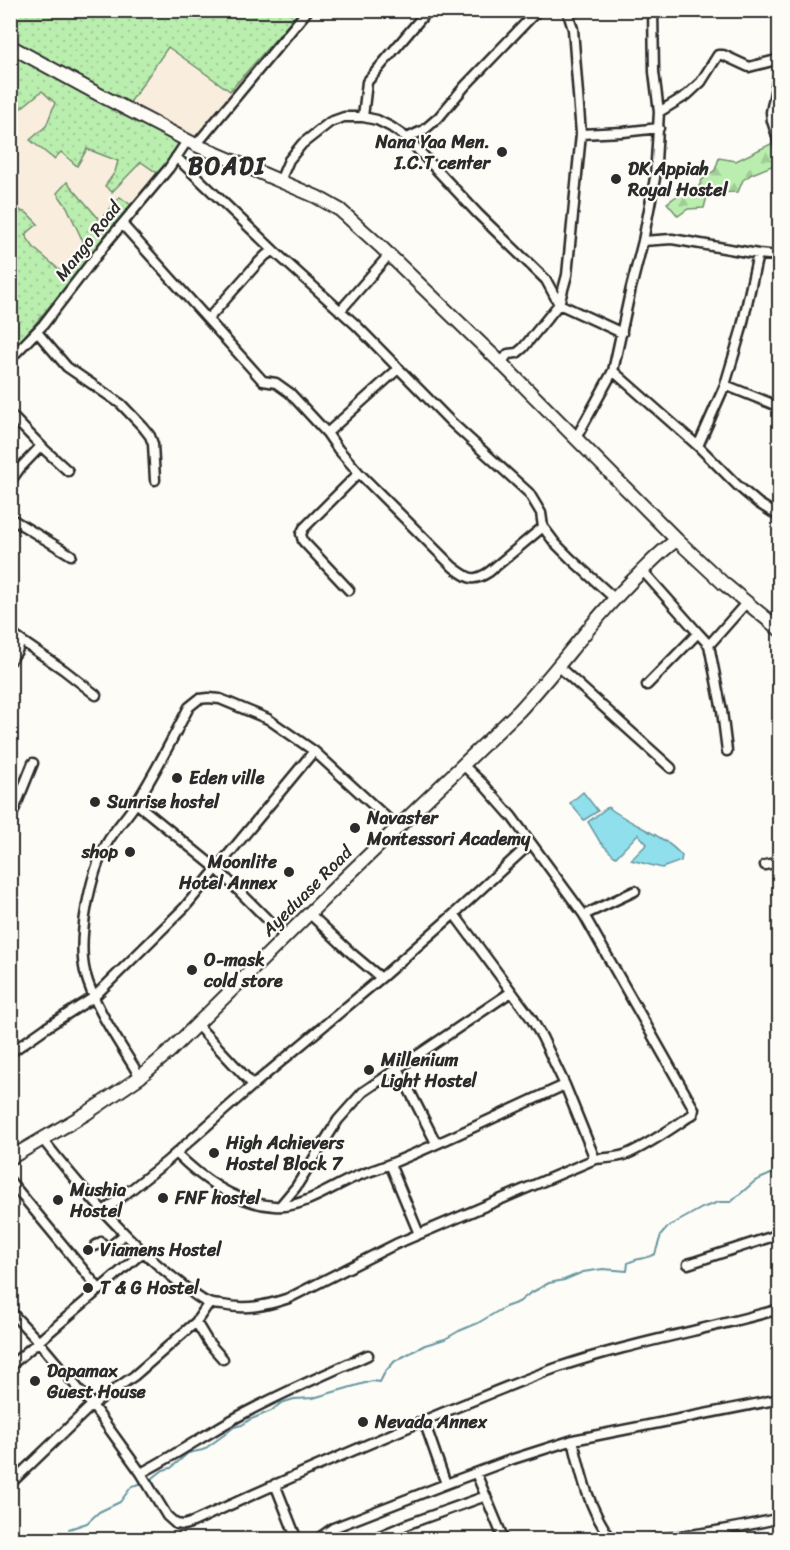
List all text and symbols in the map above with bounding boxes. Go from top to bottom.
place label: Nana Yaa Men. I.C.T center [374,126,492,179]
district label: BOADI [188,145,267,187]
marker: Nana Yaa Men. I.C.T center [495,145,509,159]
place label: DK Appiah Royal Hostel [627,153,728,206]
marker: DK Appiah Royal Hostel [609,172,623,186]
street label: Mango Road [46,193,131,288]
place label: Eden ville [189,762,265,794]
marker: Eden ville [170,771,184,785]
place label: Sunrise hostel [106,786,220,818]
marker: Sunrise hostel [88,795,102,809]
place label: Navaster Montessori Academy [366,802,531,855]
marker: Navaster Montessori Academy [348,821,362,835]
place label: shop [81,836,118,868]
street label: Ayeduase Road [253,837,361,945]
marker: shop [123,845,137,859]
place label: Moonlite Hotel Annex [178,846,278,899]
marker: Moonlite Hotel Annex [282,865,296,879]
place label: O-mask cold store [203,944,283,997]
marker: O-mask cold store [185,963,199,977]
place label: Millenium Light Hostel [380,1044,477,1097]
marker: Millenium Light Hostel [362,1063,376,1077]
place label: High Achievers Hostel Block 7 [225,1127,345,1180]
marker: High Achievers Hostel Block 7 [207,1146,221,1160]
place label: Mushia Hostel [69,1174,127,1227]
place label: FNF hostel [174,1182,261,1214]
marker: FNF hostel [156,1191,170,1205]
marker: Mushia Hostel [51,1193,65,1207]
place label: Viamens Hostel [100,1234,222,1266]
marker: Viamens Hostel [81,1243,95,1257]
place label: T & G Hostel [100,1272,200,1304]
marker: T & G Hostel [81,1281,95,1295]
place label: Dapamax Guest House [46,1355,147,1408]
marker: Dapamax Guest House [28,1374,42,1388]
place label: Nevada Annex [374,1406,488,1438]
marker: Nevada Annex [356,1415,370,1429]

